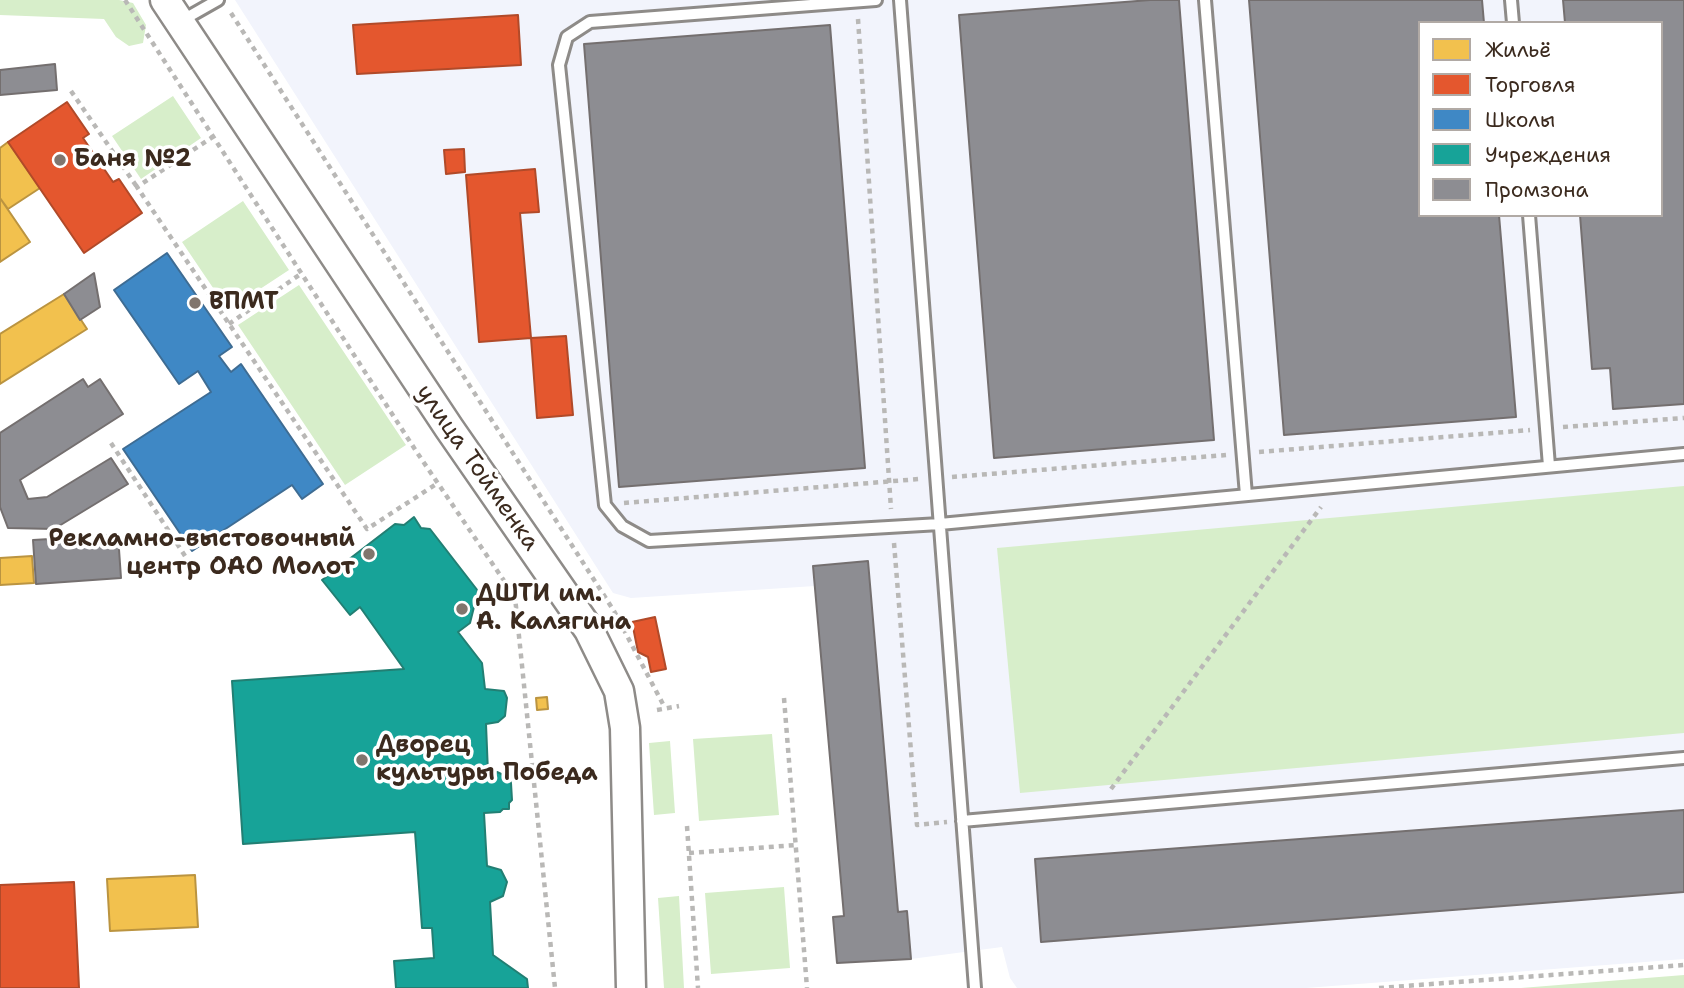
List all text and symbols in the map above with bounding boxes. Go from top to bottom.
legend [1418,21,1663,217]
text: Жильё [1485,36,1551,64]
text: Торговля [1485,71,1575,99]
text: Школы [1485,106,1555,134]
text: Учреждения [1485,141,1611,169]
place label: Баня №2 [74,146,192,174]
marker: Баня №2 [52,152,68,168]
text: Промзона [1485,176,1588,204]
place label: ВПМТ [209,289,279,317]
marker: ВПМТ [187,295,203,311]
street label: улица Тойменка [409,379,545,557]
place label: Рекламно-выстовочный центр ОАО Молот [49,526,355,582]
marker: Рекламно-выстовочный центр ОАО Молот [361,546,377,562]
place label: ДШТИ им. А. Калягина [476,581,631,637]
marker: ДШТИ им. А. Калягина [454,601,470,617]
place label: Дворец культуры Победа [376,732,598,788]
marker: Дворец культуры Победа [354,752,370,768]

